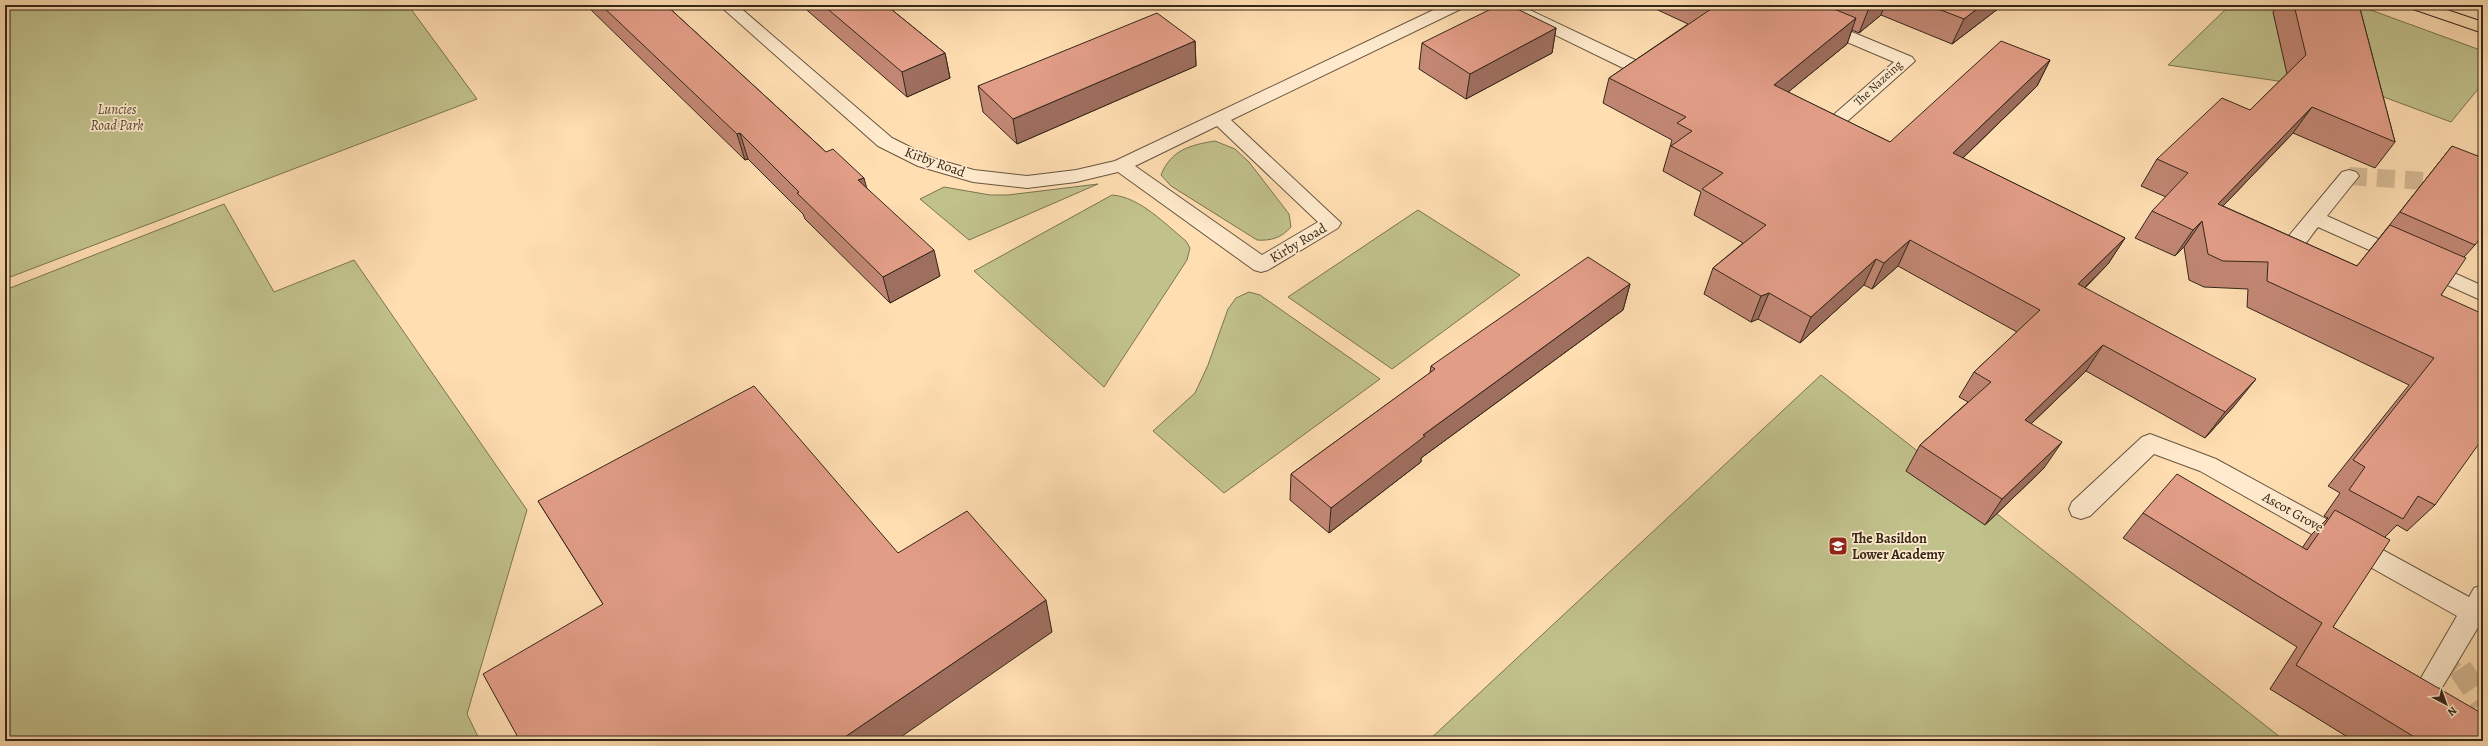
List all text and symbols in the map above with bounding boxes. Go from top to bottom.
street label: The Nazeing [1850,57,1906,109]
park label: Luncies Road Park [90,100,144,135]
street label: Kirby Road [902,142,968,182]
street label: Kirby Road [1266,218,1330,267]
street label: Ascot Grove [2258,487,2327,537]
place label: The Basildon Lower Academy [1852,529,1945,564]
school or university icon: The Basildon Lower Academy [1827,535,1849,557]
north arrow [2426,684,2466,724]
text: N [2444,703,2460,719]

